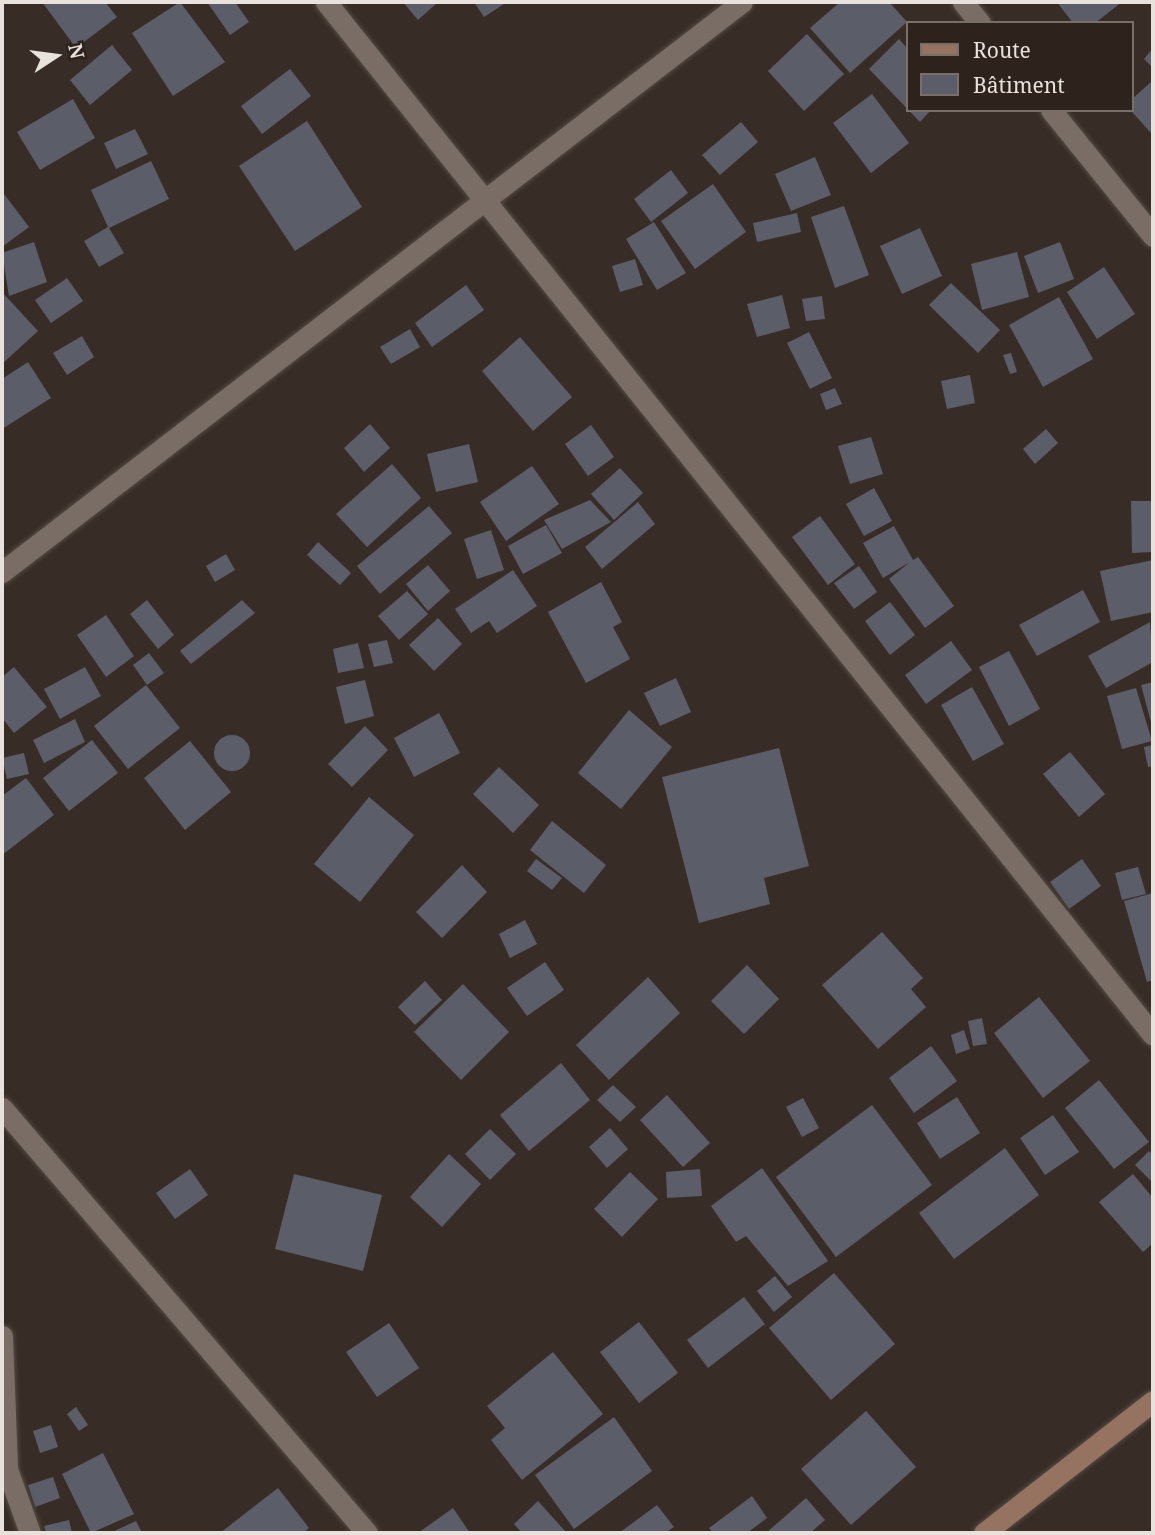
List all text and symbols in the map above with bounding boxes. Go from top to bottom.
north arrow [21,21,91,91]
legend [906,21,1134,112]
text: Route [973,36,1031,64]
text: N [62,41,91,61]
text: Bâtiment [973,71,1065,99]

